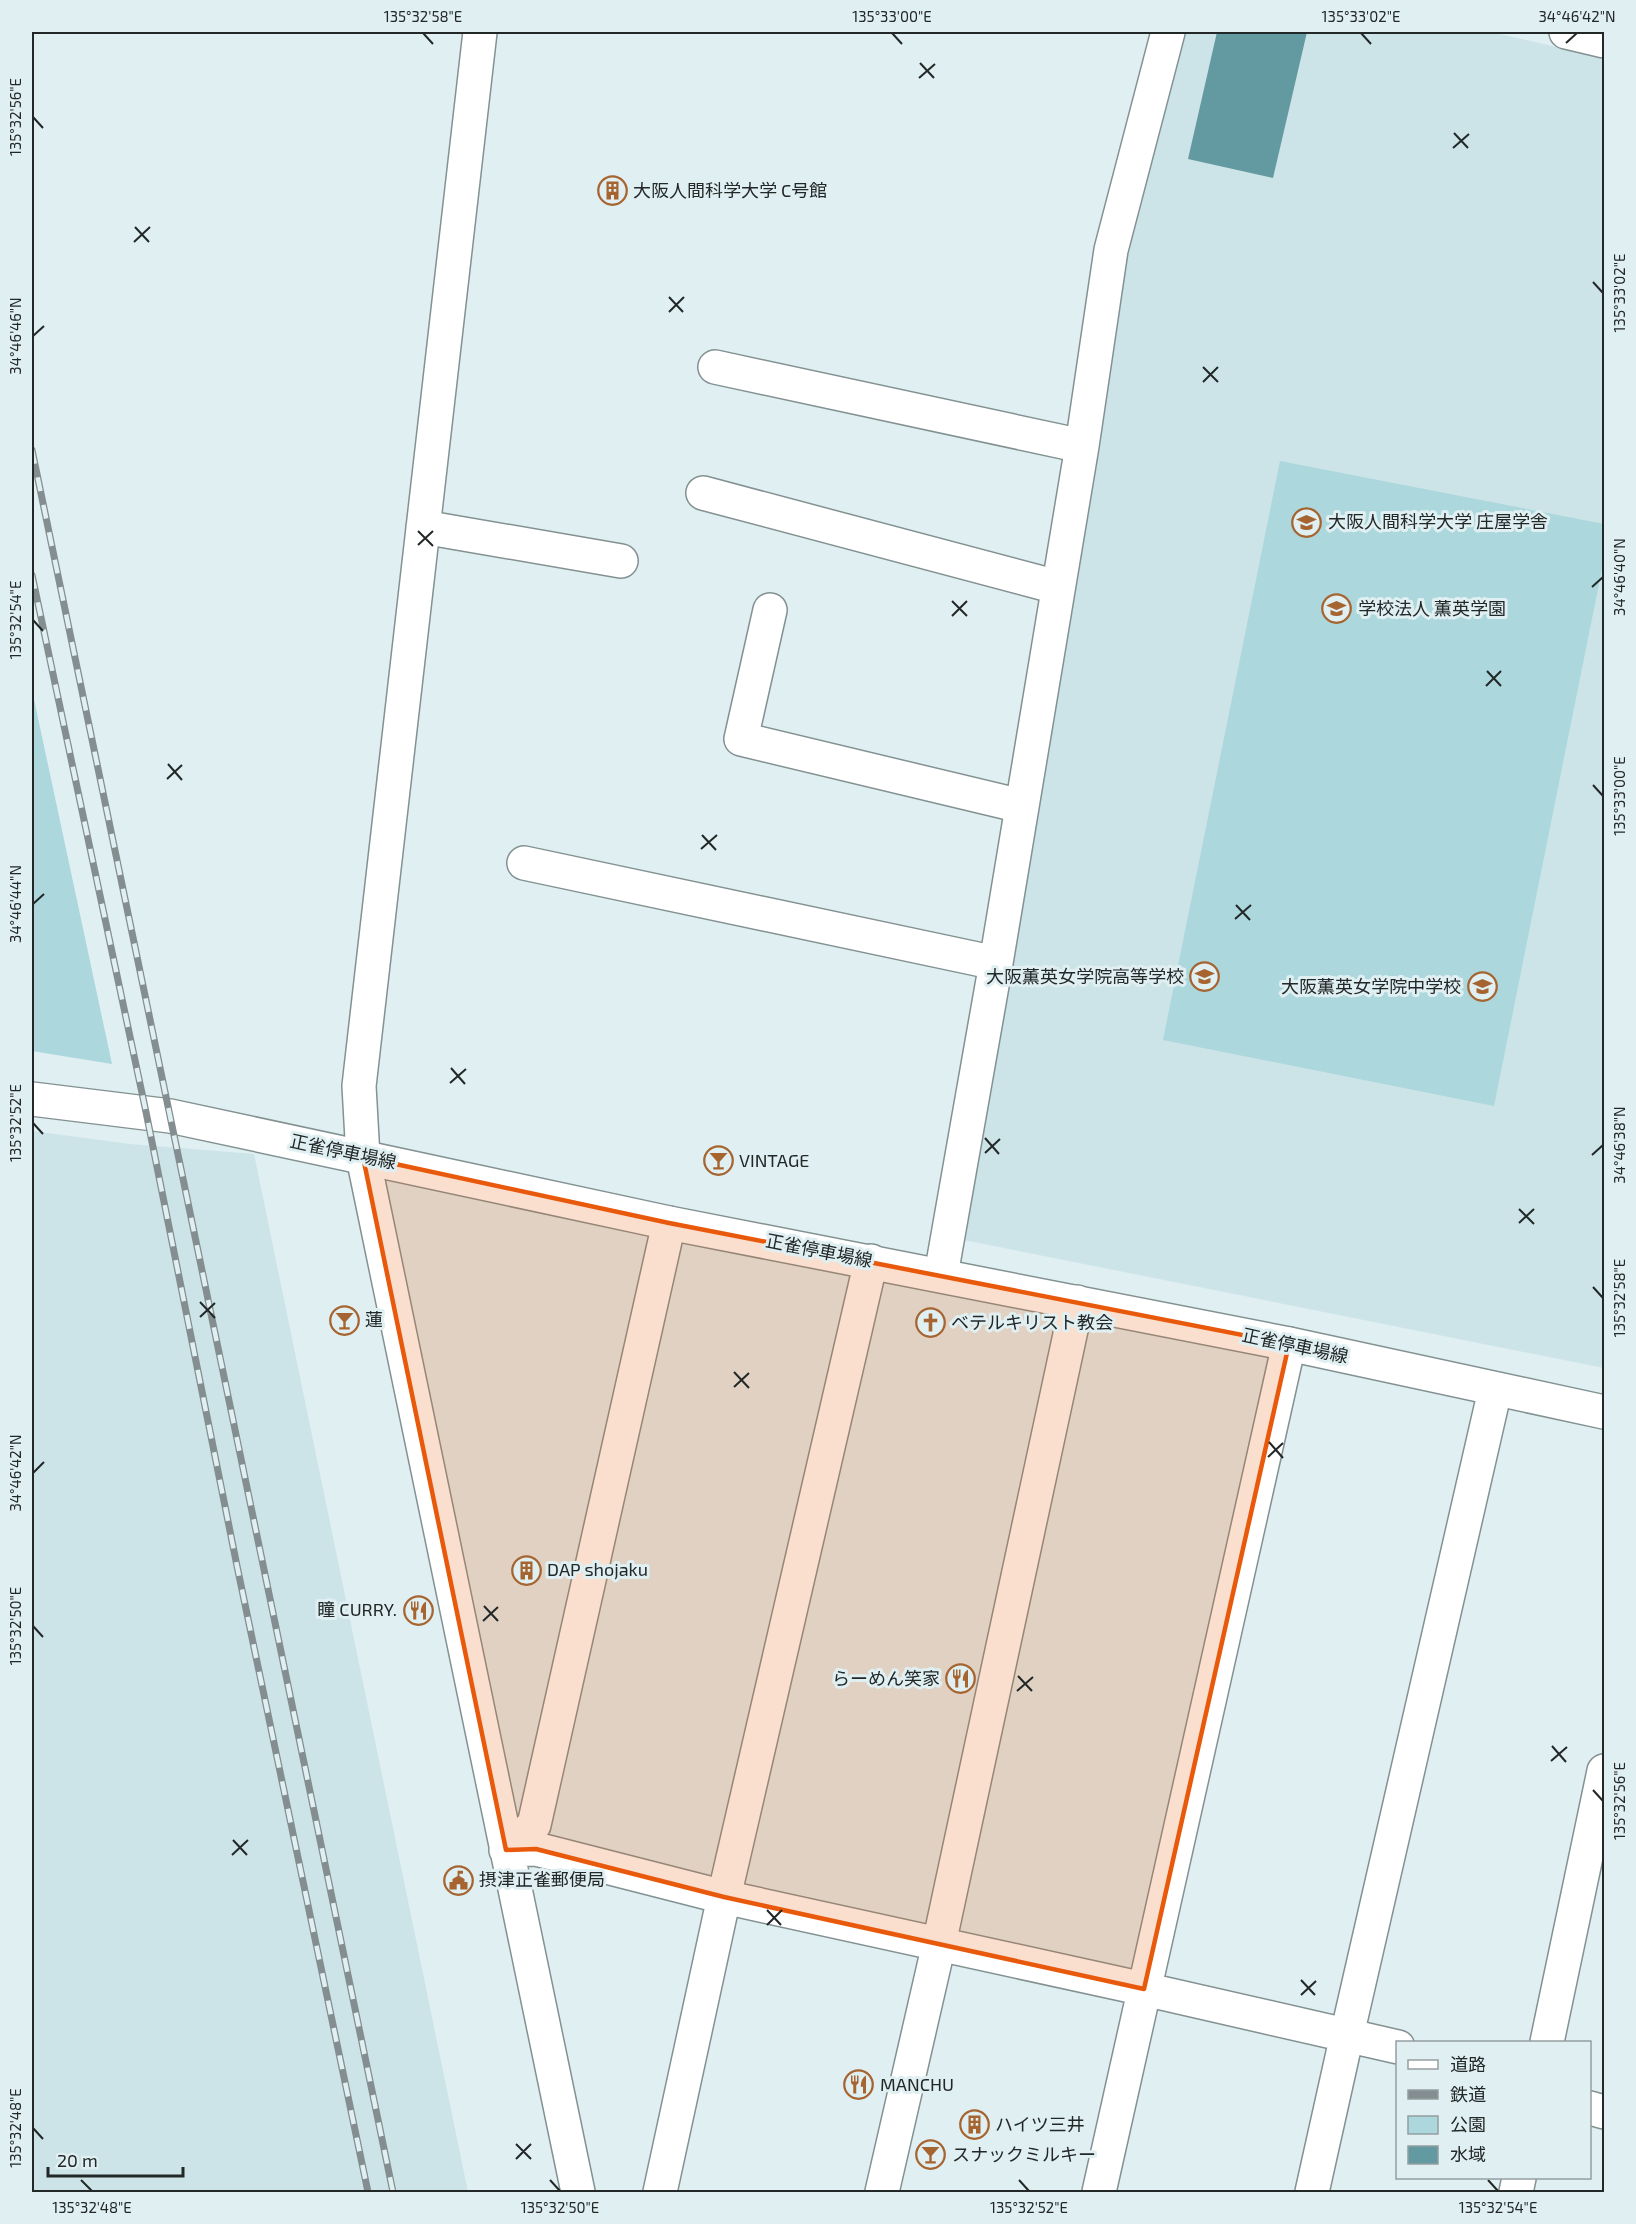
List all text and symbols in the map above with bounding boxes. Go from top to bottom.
text: 135°32'58"E [384,7,462,25]
text: 135°33'00"E [852,7,932,25]
text: 135°33'02"E [1322,7,1400,25]
text: 34°46'42"N [1538,7,1616,25]
text: 135°32'56"E [6,78,24,156]
building icon: 大阪人間科学大学 C号館 [596,175,628,207]
place label: 大阪人間科学大学 C号館 [633,179,827,201]
text: 135°33'02"E [1610,254,1628,332]
text: 34°46'46"N [6,297,24,375]
school or university icon: 大阪人間科学大学 庄屋学舎 [1291,506,1323,538]
place label: 大阪人間科学大学 庄屋学舎 [1328,510,1548,532]
text: 34°46'40"N [1610,538,1628,616]
text: 135°32'54"E [6,581,24,659]
school or university icon: 学校法人 薫英学園 [1321,593,1353,625]
place label: 学校法人 薫英学園 [1358,597,1506,619]
text: 135°33'00"E [1610,756,1628,836]
text: 34°46'44"N [6,865,24,943]
school or university icon: 大阪薫英女学院高等学校 [1189,961,1221,993]
place label: 大阪薫英女学院高等学校 [986,965,1184,987]
school or university icon: 大阪薫英女学院中学校 [1466,971,1498,1003]
place label: 大阪薫英女学院中学校 [1281,975,1461,997]
text: 135°32'52"E [6,1084,24,1162]
text: 34°46'38"N [1610,1106,1628,1184]
street label: 正雀停車場線 [288,1129,398,1173]
bar icon: VINTAGE [702,1145,734,1177]
place label: VINTAGE [739,1149,809,1171]
street label: 正雀停車場線 [764,1229,874,1271]
text: 135°32'58"E [1610,1259,1628,1337]
bar icon: 蓮 [328,1304,360,1336]
church icon: ベテルキリスト教会 [914,1307,946,1339]
place label: 蓮 [365,1308,383,1330]
place label: ベテルキリスト教会 [951,1311,1113,1333]
street label: 正雀停車場線 [1240,1323,1350,1367]
text: 34°46'42"N [6,1434,24,1512]
building icon: DAP shojaku [510,1554,542,1586]
place label: DAP shojaku [547,1558,648,1580]
text: 135°32'50"E [6,1587,24,1665]
restaurant icon: 瞳 CURRY. [402,1594,434,1626]
place label: 瞳 CURRY. [317,1598,397,1620]
restaurant icon: らーめん笑家 [945,1663,977,1695]
place label: らーめん笑家 [832,1667,940,1689]
text: 135°32'56"E [1610,1762,1628,1840]
public building icon: 摂津正雀郵便局 [442,1864,474,1896]
place label: 摂津正雀郵便局 [479,1868,605,1890]
legend [1396,2041,1591,2179]
text: 道路 [1450,2053,1486,2075]
restaurant icon: MANCHU [843,2069,875,2101]
place label: MANCHU [880,2073,954,2095]
text: 鉄道 [1450,2083,1486,2105]
text: 135°32'48"E [6,2088,24,2168]
building icon: ハイツ三井 [958,2109,990,2141]
place label: ハイツ三井 [995,2113,1085,2135]
text: 公園 [1450,2113,1486,2135]
bar icon: スナックミルキー [915,2139,947,2171]
scale bar [48,2140,183,2178]
place label: スナックミルキー [952,2143,1096,2165]
text: 水域 [1450,2143,1486,2165]
text: 20 m [57,2149,98,2171]
text: 135°32'48"E [52,2198,132,2216]
text: 135°32'50"E [521,2198,599,2216]
text: 135°32'52"E [990,2198,1068,2216]
text: 135°32'54"E [1459,2198,1537,2216]

